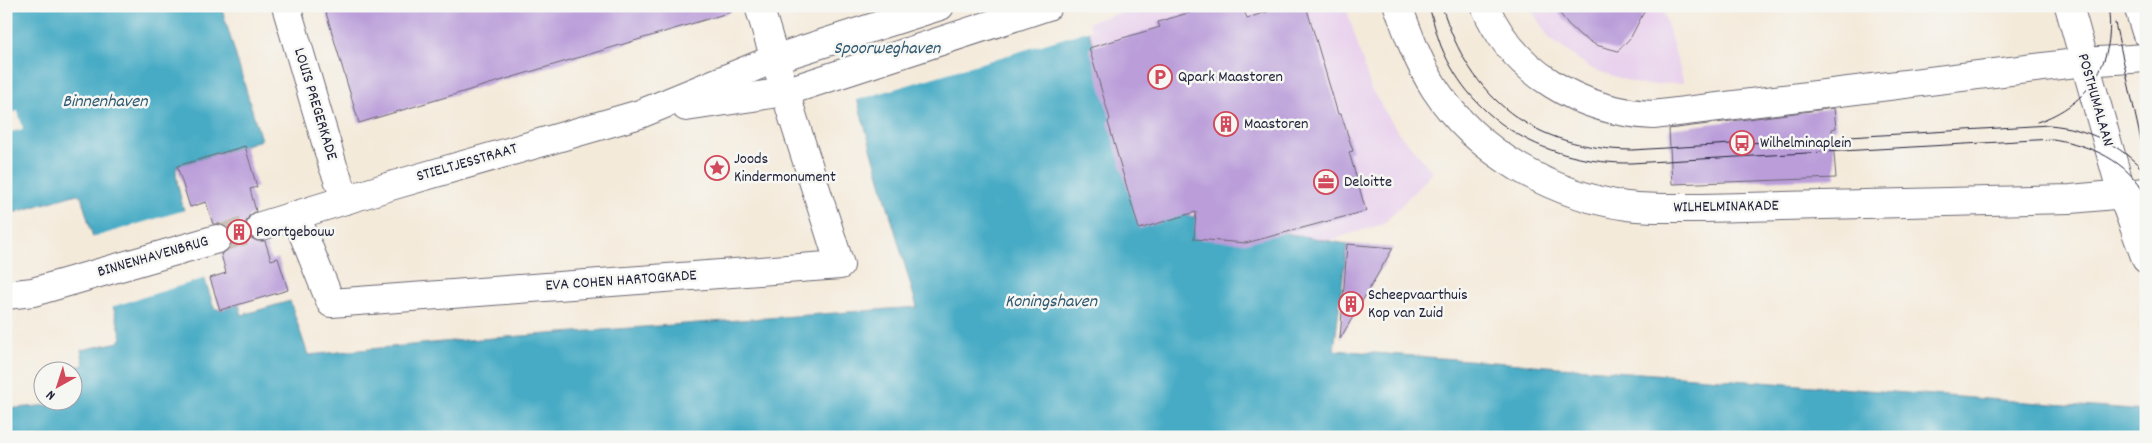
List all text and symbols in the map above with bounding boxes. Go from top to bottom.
water label: Spoorweghaven [834,37,941,62]
street label: LOUIS PREGERKADE [287,45,343,164]
street label: POSTHUMALAAN [2071,51,2119,149]
parking icon: Qpark Maastoren [1147,64,1173,90]
place label: Qpark Maastoren [1178,66,1283,89]
water label: Binnenhaven [62,90,148,115]
building icon: Maastoren [1213,111,1239,137]
place label: Maastoren [1244,113,1309,136]
bus stop icon: Wilhelminaplein [1729,130,1755,156]
place label: Wilhelminaplein [1760,132,1851,155]
street label: STIELTJESSTRAAT [414,137,521,188]
place label: Joods Kindermonument [734,148,836,189]
place icon: Joods Kindermonument [704,155,730,181]
office icon: Deloitte [1313,169,1339,195]
place label: Deloitte [1344,171,1392,194]
street label: WILHELMINAKADE [1673,195,1780,219]
building icon: Poortgebouw [226,219,252,245]
place label: Poortgebouw [256,221,335,244]
street label: BINNENHAVENBRUG [95,230,211,284]
street label: EVA COHEN HARTOGKADE [545,264,698,298]
place label: Scheepvaarthuis Kop van Zuid [1368,284,1468,325]
water label: Koningshaven [1005,290,1098,315]
building icon: Scheepvaarthuis Kop van Zuid [1338,291,1364,317]
north arrow [32,360,82,410]
text: N [42,385,60,404]

